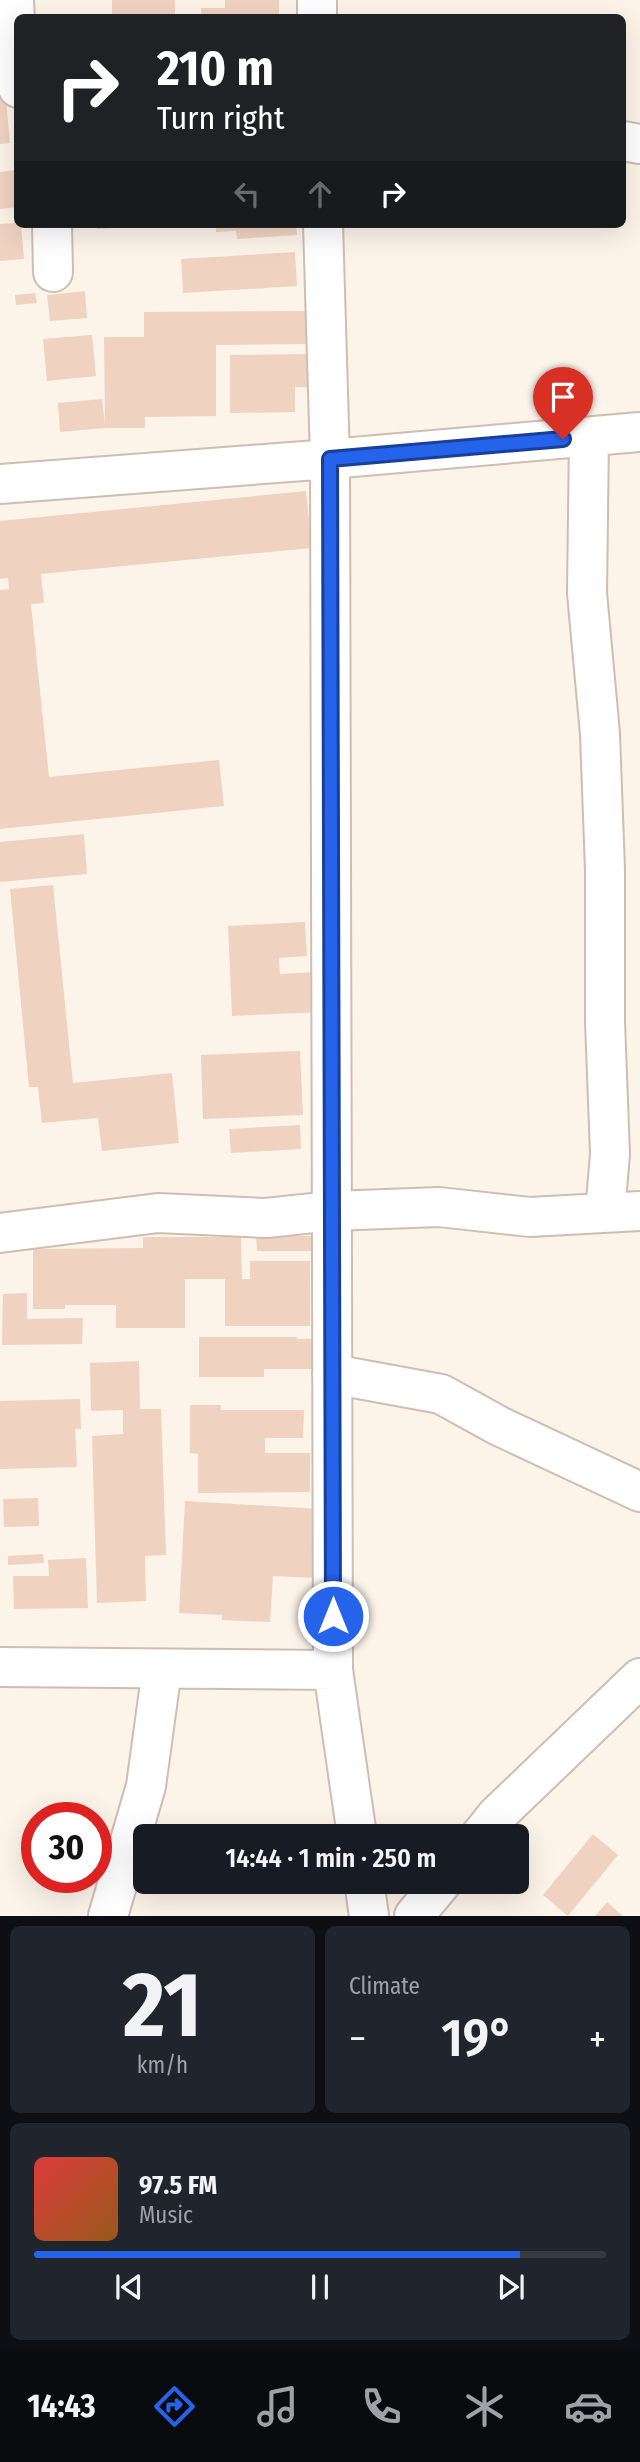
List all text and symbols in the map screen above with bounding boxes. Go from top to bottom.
text: 210 m [157,39,274,98]
icon: right [42,42,133,133]
text: Turn right [157,99,284,137]
icon: left [228,175,266,213]
icon: ahead [301,175,339,213]
icon: right [374,175,412,213]
pin [533,367,593,439]
icon: arrive [544,378,582,416]
position arrow [296,1579,370,1653]
speed limit sign: 30 [21,1802,112,1893]
text: 14:44 · 1 min · 250 m [226,1843,436,1874]
text: 21 [123,1951,202,2060]
text: Climate [349,1972,420,2000]
text: 19° [441,2007,514,2070]
text: − [349,2016,366,2062]
text: + [589,2016,606,2062]
text: km/h [137,2051,188,2079]
text: 97.5 FM [139,2170,217,2201]
text: Music [139,2201,193,2229]
icon: previous [110,2268,148,2306]
icon: pause [301,2268,339,2306]
icon: next [492,2268,530,2306]
icon: directions [150,2382,199,2431]
icon: music [253,2382,302,2431]
icon: phone [357,2382,406,2431]
icon: climate [460,2382,509,2431]
icon: car [564,2382,613,2431]
text: 14:43 [27,2387,96,2425]

